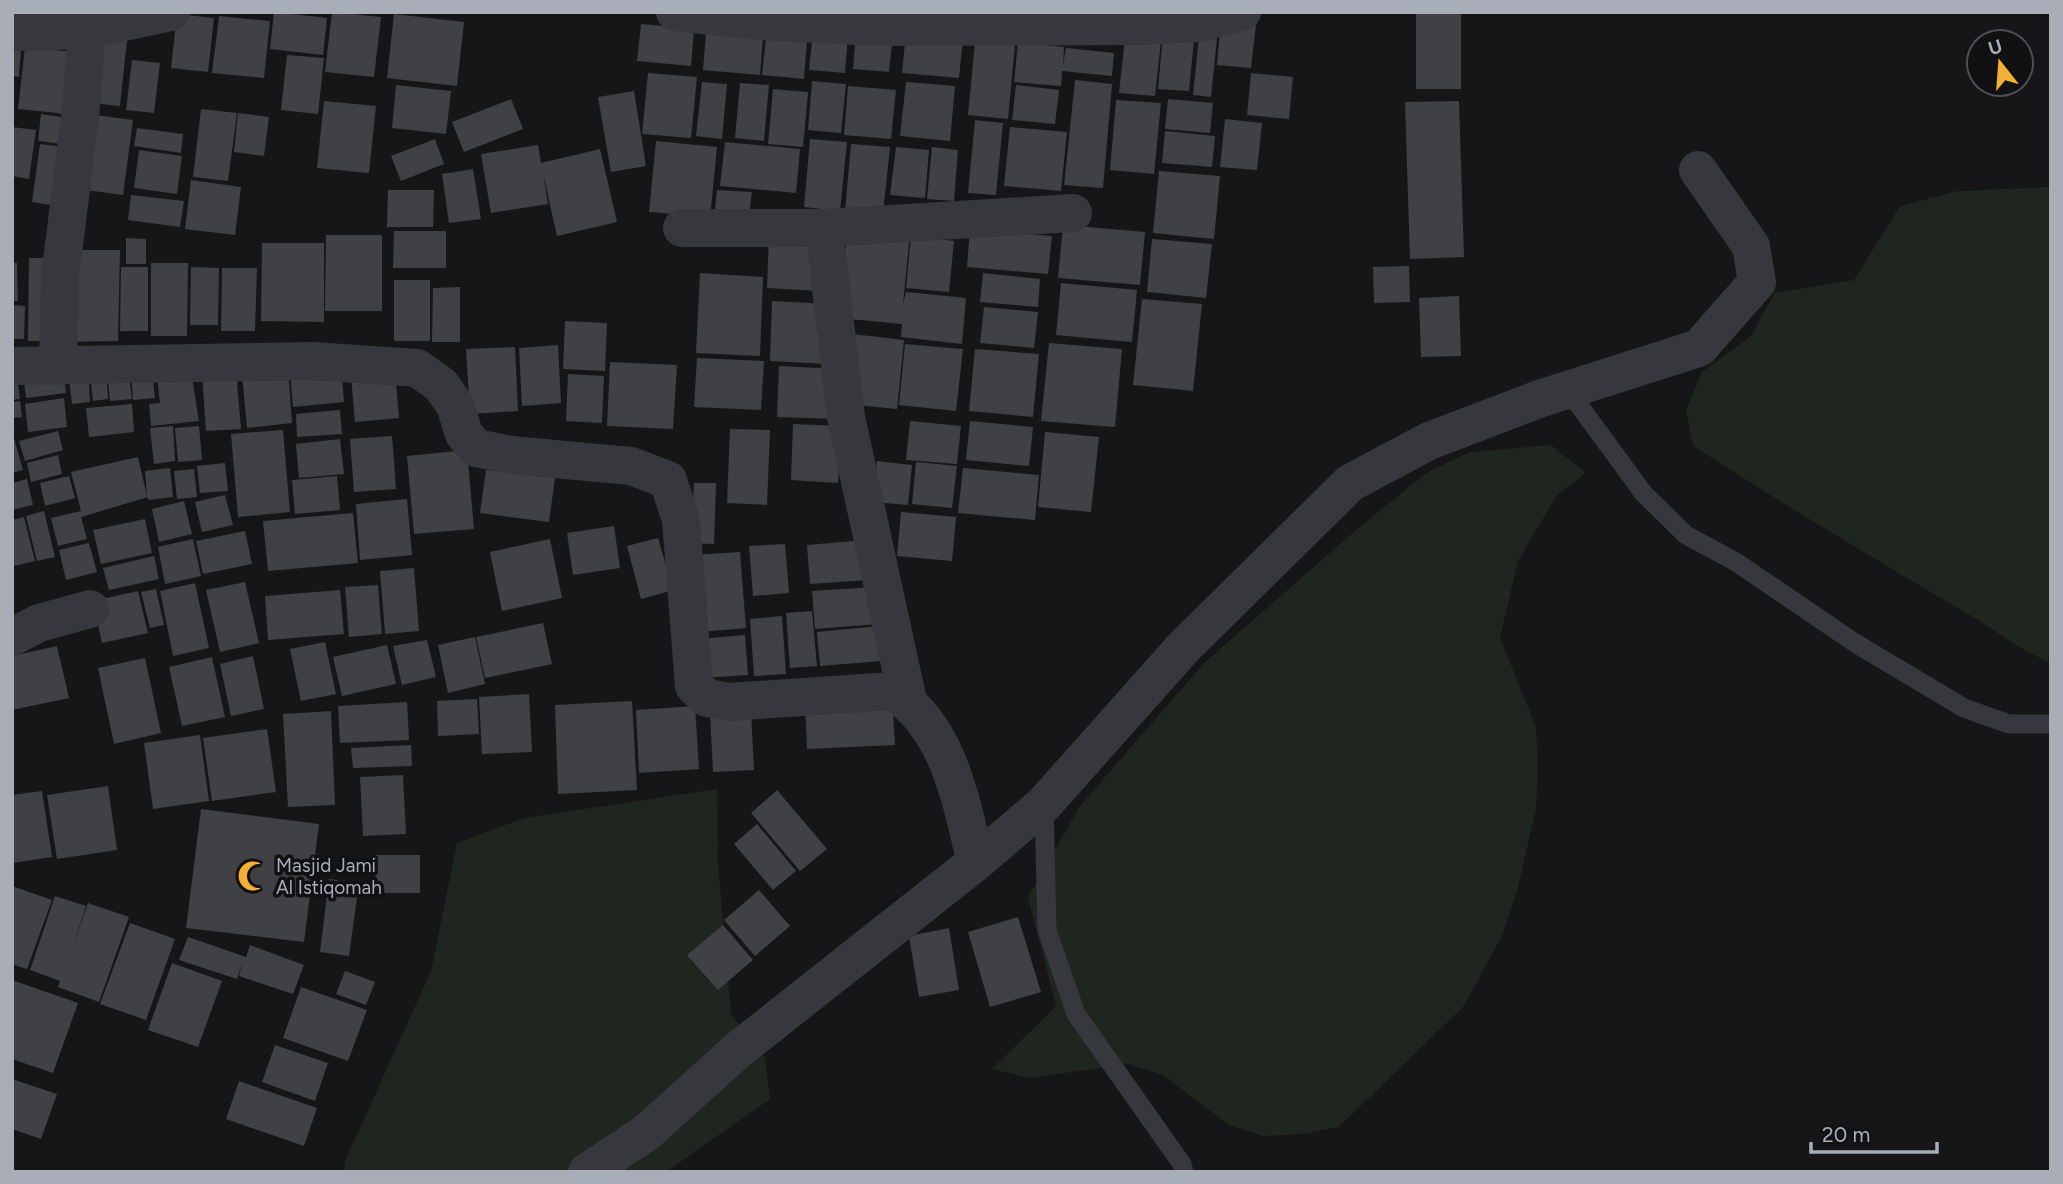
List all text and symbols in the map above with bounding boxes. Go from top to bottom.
north arrow [1965,28,2035,98]
text: U [1985,34,2005,60]
place label: Masjid Jami Al Istiqomah [276,854,382,899]
mosque icon: Masjid Jami Al Istiqomah [236,859,270,893]
scale bar [1811,1110,1937,1154]
text: 20 m [1822,1122,1870,1147]

